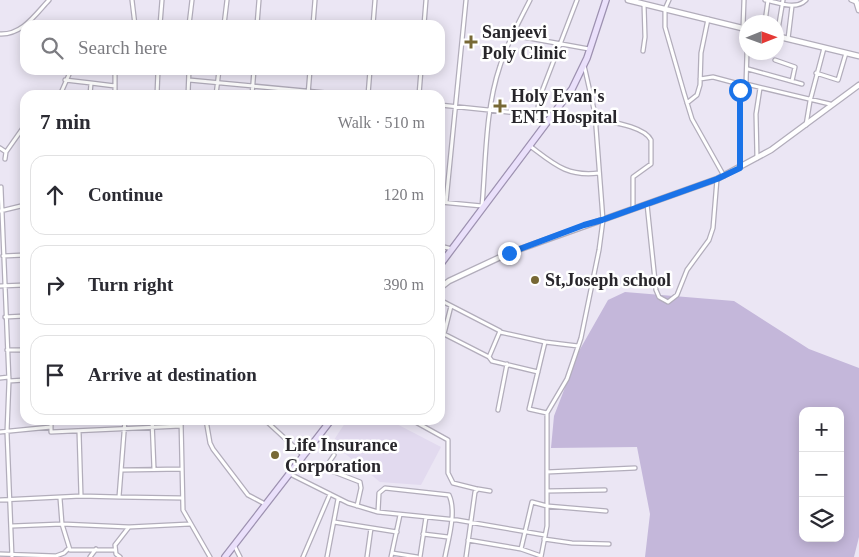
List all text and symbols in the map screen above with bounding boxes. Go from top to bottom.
north arrow [739,15,784,60]
search box [20,20,445,75]
place label: Sanjeevi Poly Clinic [482,22,567,63]
icon: search [38,34,66,62]
marker: Sanjeevi Poly Clinic [464,35,478,49]
text: Search here [78,37,167,58]
route start [729,79,752,102]
place label: Holy Evan's ENT Hospital [511,86,617,127]
marker: Holy Evan's ENT Hospital [493,99,507,113]
text: 7 min [40,110,91,134]
text: Walk · 510 m [338,114,425,131]
icon: ahead [41,181,69,209]
text: Continue [88,184,163,205]
text: 120 m [384,186,424,203]
route end [498,242,521,265]
place label: St,Joseph school [545,270,671,290]
icon: right [41,271,69,299]
text: Turn right [88,274,173,295]
marker: St,Joseph school [529,274,541,286]
text: 390 m [384,276,424,293]
icon: arrive [41,361,69,389]
text: Arrive at destination [88,364,257,385]
map controls [799,407,844,542]
button: + [799,407,844,452]
place label: Life Insurance Corporation [285,435,398,476]
marker: Life Insurance Corporation [269,449,281,461]
button: − [799,452,844,497]
button: layers [799,497,844,542]

